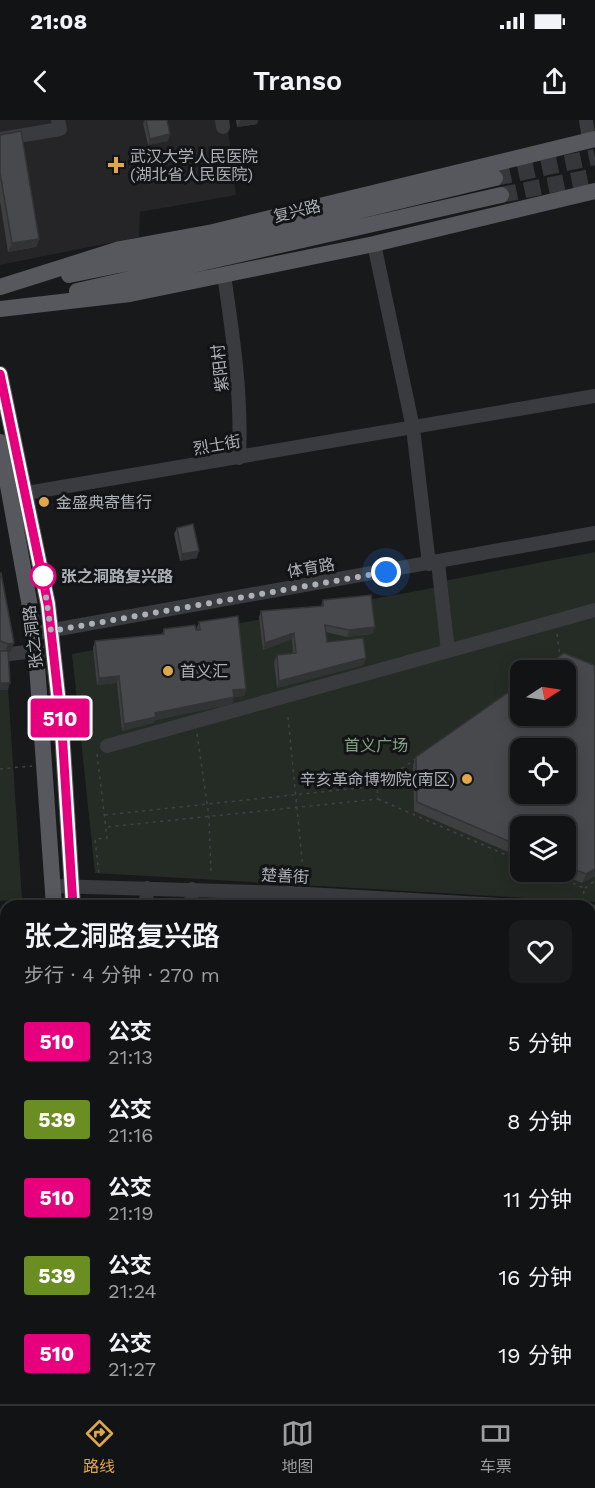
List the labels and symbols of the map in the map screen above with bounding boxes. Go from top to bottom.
place label: 武汉大学人民医院 (湖北省人民医院) [130,147,258,184]
marker: 武汉大学人民医院 (湖北省人民医院) [107,156,125,174]
street label: 复兴路 [271,196,323,226]
street label: 紫阳村 [208,343,232,393]
street label: 烈士街 [192,431,242,459]
place label: 金盛典寄售行 [56,493,152,512]
marker: 金盛典寄售行 [37,495,51,509]
street label: 体育路 [286,554,336,582]
your location [371,557,401,587]
marker: 张之洞路复兴路 [30,563,56,589]
place label: 张之洞路复兴路 [61,567,173,586]
street label: 张之洞路 [20,604,46,670]
north arrow [510,660,576,726]
place label: 首义汇 [180,662,228,681]
marker: 首义汇 [161,664,175,678]
line badge: 510 [26,698,94,738]
park label: 首义广场 [344,736,408,755]
place label: 辛亥革命博物院(南区) [300,770,455,789]
marker: 辛亥革命博物院(南区) [460,772,474,786]
street label: 楚善街 [261,865,309,887]

